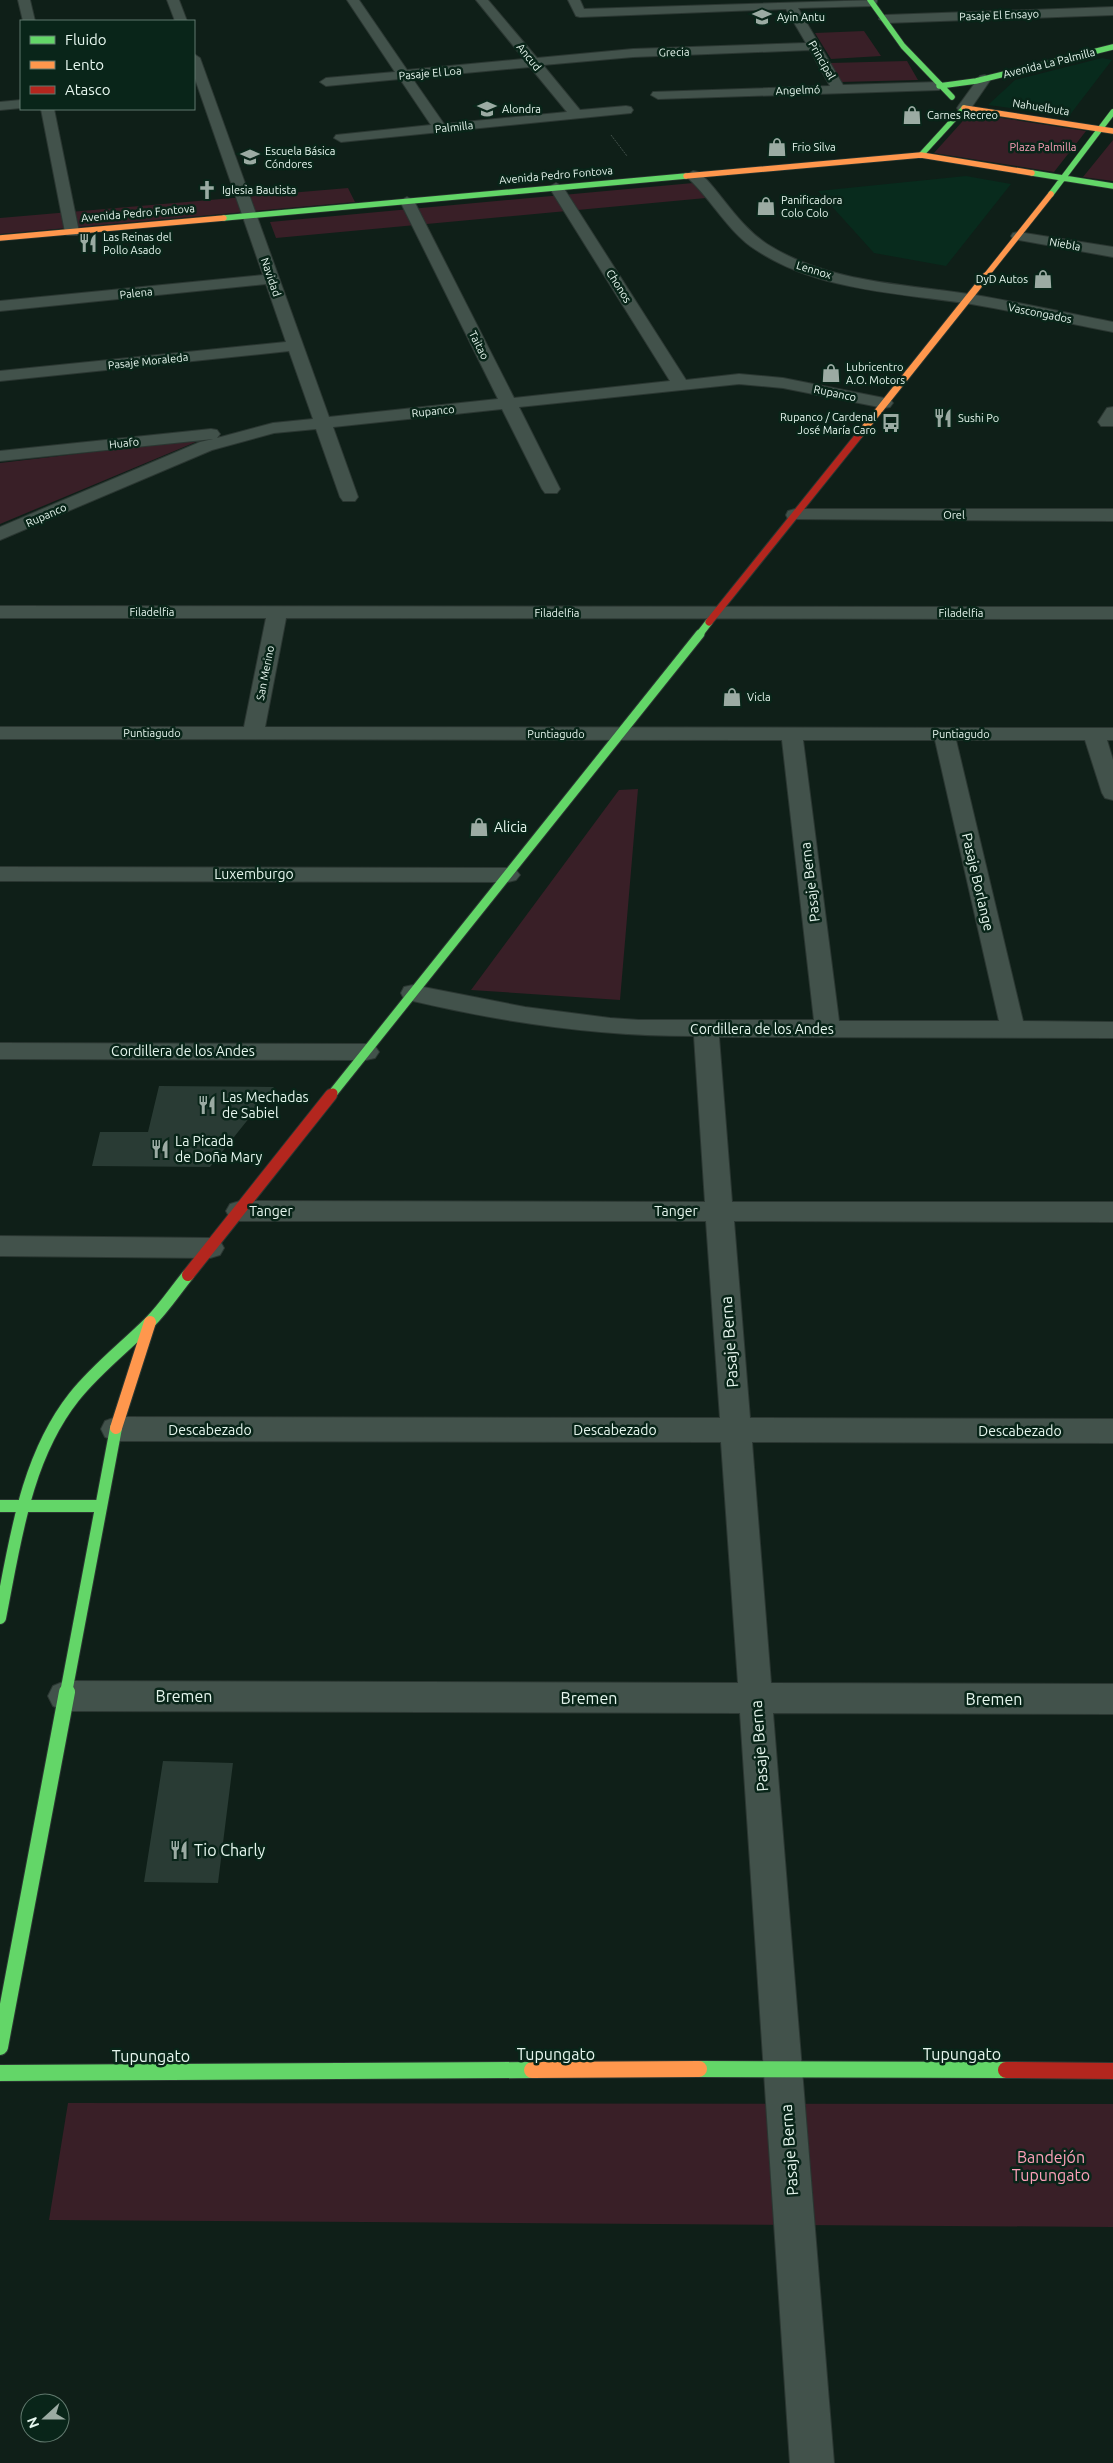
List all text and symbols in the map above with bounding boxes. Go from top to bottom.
school or university icon: Ayin Antu [751,6,773,28]
street label: Pasaje El Ensayo [959,8,1039,22]
place label: Ayin Antu [777,11,825,23]
legend [20,20,195,110]
text: Fluido [65,31,107,48]
street label: Principal [806,39,838,81]
street label: Ancud [514,41,544,73]
street label: Grecia [658,45,690,59]
street label: Avenida La Palmilla [1002,46,1096,80]
text: Lento [65,56,104,73]
street label: Pasaje El Loa [398,64,462,82]
text: Atasco [65,81,111,98]
street label: Angelmó [775,83,821,97]
street label: Nahuelbuta [1012,97,1070,117]
school or university icon: Alondra [476,98,498,120]
place label: Alondra [502,103,541,115]
shop icon: Carnes Recreo [901,104,923,126]
place label: Carnes Recreo [927,109,998,121]
street label: Palmilla [434,119,474,135]
shop icon: Frio Silva [766,136,788,158]
place label: Frio Silva [792,141,836,153]
park label: Plaza Palmilla [1010,141,1076,153]
place label: Escuela Básica Cóndores [265,145,335,170]
school or university icon: Escuela Básica Cóndores [239,146,261,168]
street label: Avenida Pedro Fontova [499,164,613,186]
church icon: Iglesia Bautista [196,179,218,201]
place label: Iglesia Bautista [222,184,296,196]
place label: Panificadora Colo Colo [781,194,842,219]
shop icon: Panificadora Colo Colo [755,195,777,217]
street label: Avenida Pedro Fontova [81,202,195,224]
place label: Las Reinas del Pollo Asado [103,231,172,256]
restaurant icon: Las Reinas del Pollo Asado [77,232,99,254]
street label: Niebla [1048,235,1082,253]
street label: Navidad [259,256,283,298]
street label: Lennox [795,259,833,281]
street label: Chonos [604,267,634,305]
shop icon: DyD Autos [1032,268,1054,290]
place label: DyD Autos [976,273,1028,285]
street label: Palena [119,285,153,301]
street label: Vascongados [1007,301,1073,325]
street label: Taitao [467,329,491,361]
street label: Pasaje Moraleda [107,351,189,371]
place label: Lubricentro A.O. Motors [846,361,905,386]
shop icon: Lubricentro A.O. Motors [820,362,842,384]
street label: Rupanco [813,383,857,403]
street label: Rupanco [411,403,455,419]
restaurant icon: Sushi Po [932,407,954,429]
place label: Rupanco / Cardenal José María Caro [780,411,876,436]
bus stop icon: Rupanco / Cardenal José María Caro [880,412,902,434]
place label: Sushi Po [958,412,999,424]
street label: Huafo [108,435,140,451]
street label: Rupanco [24,501,68,529]
street label: Orel [943,509,965,521]
street label: Filadelfia [130,606,174,618]
street label: Filadelfia [535,607,579,619]
street label: Filadelfia [939,607,983,619]
street label: San Merino [254,645,276,701]
shop icon: Vicla [721,686,743,708]
place label: Vicla [747,691,771,703]
street label: Puntiagudo [123,727,181,739]
street label: Puntiagudo [527,728,585,740]
street label: Puntiagudo [932,728,990,740]
shop icon: Alicia [468,816,490,838]
place label: Alicia [494,819,527,835]
street label: Pasaje Borlange [959,831,997,933]
street label: Pasaje Berna [797,841,823,923]
street label: Luxemburgo [214,866,294,882]
street label: Cordillera de los Andes [690,1021,834,1037]
street label: Cordillera de los Andes [111,1043,255,1059]
place label: Las Mechadas de Sabiel [222,1089,309,1121]
restaurant icon: Las Mechadas de Sabiel [196,1094,218,1116]
place label: La Picada de Doña Mary [175,1133,263,1165]
restaurant icon: La Picada de Doña Mary [149,1138,171,1160]
street label: Tanger [249,1203,293,1219]
street label: Tanger [654,1203,698,1219]
street label: Pasaje Berna [717,1296,741,1388]
street label: Descabezado [168,1422,252,1438]
street label: Descabezado [573,1422,657,1438]
street label: Descabezado [978,1423,1062,1439]
street label: Bremen [156,1687,212,1705]
street label: Bremen [561,1689,617,1707]
street label: Bremen [966,1690,1022,1708]
street label: Pasaje Berna [747,1700,771,1792]
restaurant icon: Tio Charly [168,1839,190,1861]
place label: Tio Charly [194,1841,266,1859]
street label: Tupungato [517,2045,595,2063]
street label: Tupungato [923,2045,1001,2063]
street label: Tupungato [112,2047,190,2065]
street label: Pasaje Berna [777,2104,801,2196]
park label: Bandejón Tupungato [1012,2148,1090,2184]
north arrow [20,2393,70,2443]
text: N [24,2415,42,2430]

